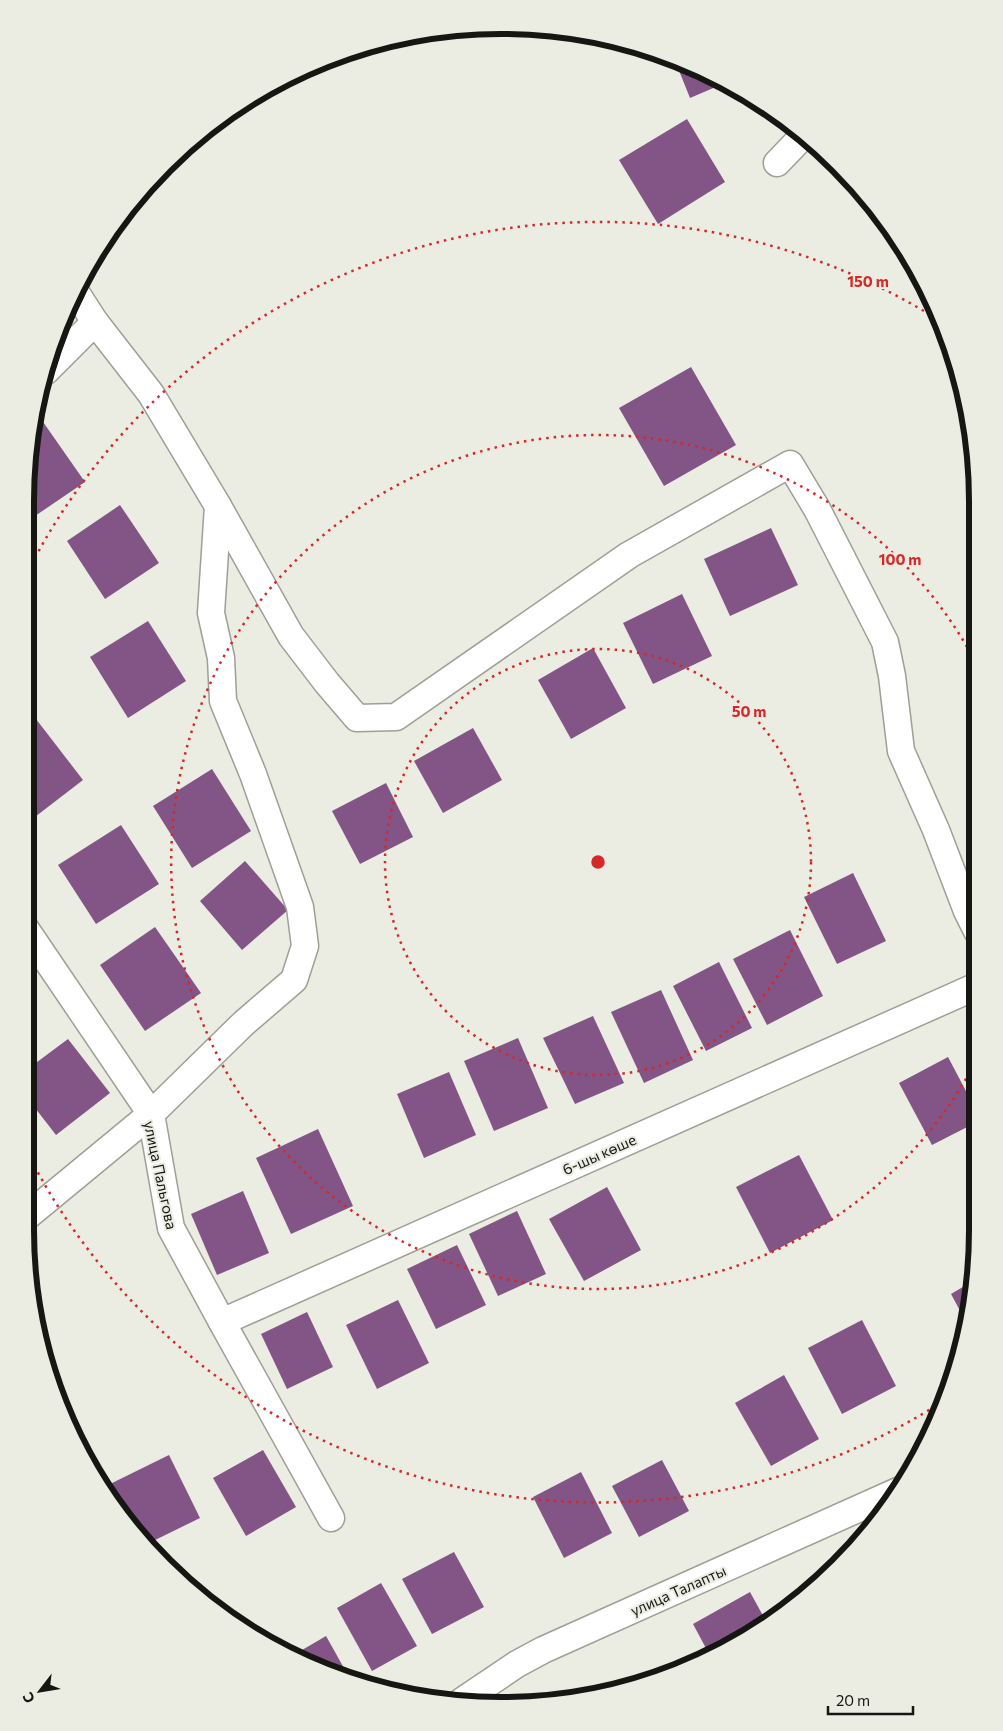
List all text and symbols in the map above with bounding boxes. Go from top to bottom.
text: 150 m [847,272,889,290]
text: 100 m [879,550,921,568]
text: 50 m [732,702,766,720]
centre of rings [589,853,607,871]
street label: улица Пальгова [141,1119,181,1231]
street label: 6-шы көше [559,1130,639,1178]
street label: улица Талапты [627,1561,729,1619]
north arrow [15,1666,65,1716]
scale bar [828,1684,913,1716]
text: С [19,1689,38,1706]
text: 20 m [836,1691,870,1709]

